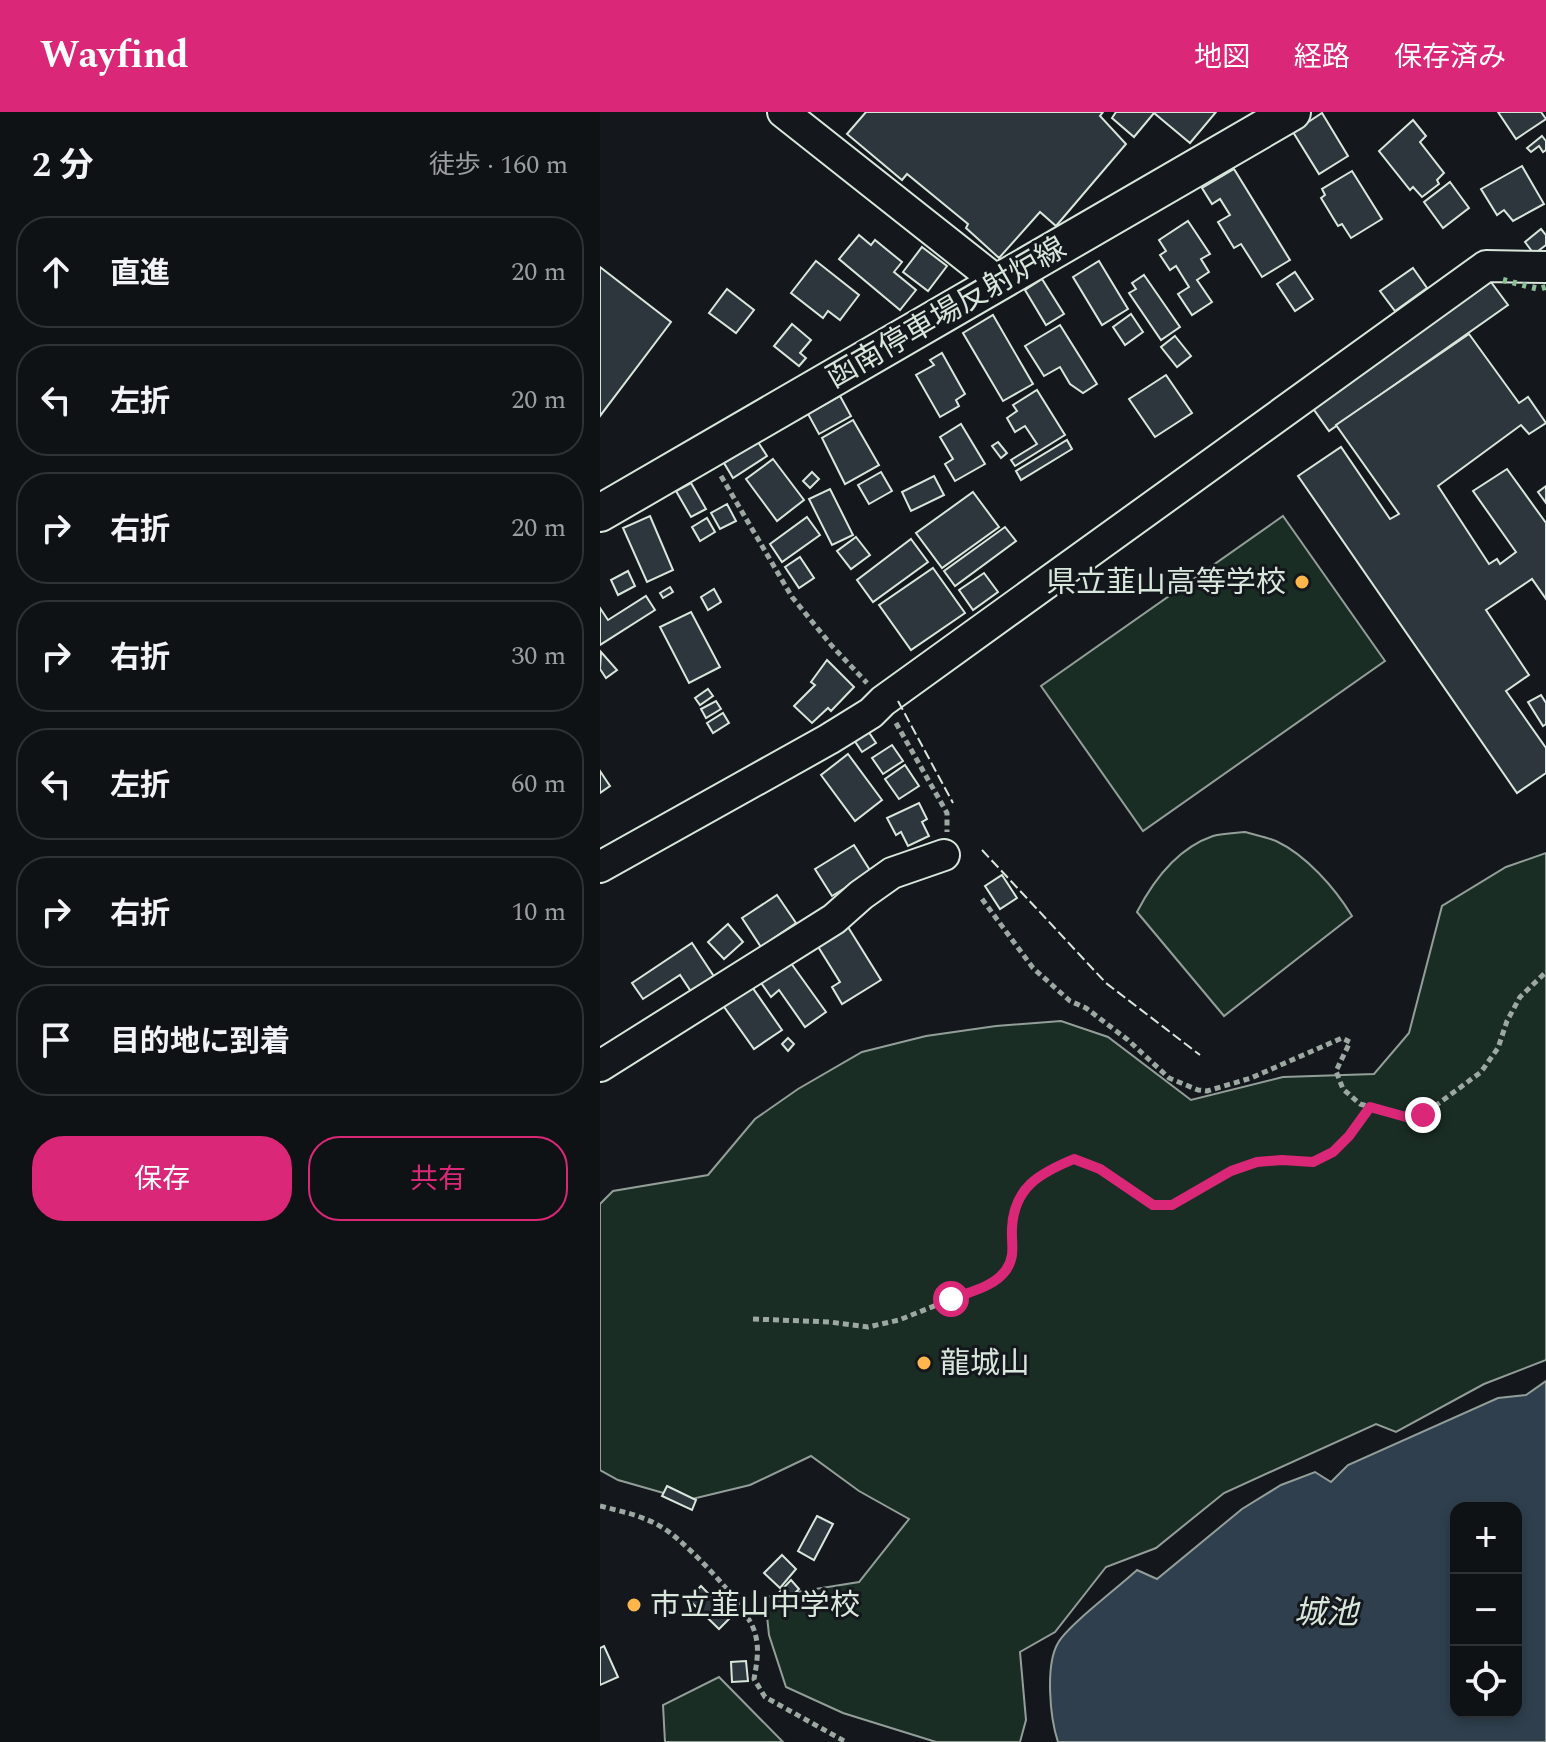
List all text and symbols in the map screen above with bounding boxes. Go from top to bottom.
text: Wayfind [40,27,189,85]
text: 地図 [1194,36,1250,79]
text: 経路 [1294,36,1350,79]
text: 保存済み [1394,36,1506,79]
text: 2 分 [32,140,94,192]
text: 徒歩 · 160 m [429,145,568,185]
street label: 函南停車場反射炉線 [818,225,1075,400]
icon: ahead [34,250,78,294]
text: 直進 [110,251,170,297]
text: 20 m [511,252,566,292]
icon: left [34,378,78,422]
text: 左折 [110,379,170,425]
text: 20 m [511,380,566,420]
icon: right [34,506,78,550]
text: 右折 [110,507,170,553]
text: 20 m [511,508,566,548]
place label: 県立韮山高等学校 [1046,560,1286,606]
marker: 県立韮山高等学校 [1293,573,1311,591]
icon: right [34,634,78,678]
text: 右折 [110,635,170,681]
text: 30 m [511,636,566,676]
icon: left [34,762,78,806]
text: 左折 [110,763,170,809]
text: 60 m [511,764,566,804]
icon: right [34,890,78,934]
text: 右折 [110,891,170,937]
text: 10 m [511,892,566,932]
icon: arrive [34,1018,78,1062]
text: 目的地に到着 [110,1019,290,1065]
route end [1405,1097,1441,1133]
button: 保存 [32,1136,292,1221]
button: 共有 [308,1136,568,1221]
route start [933,1281,969,1317]
place label: 龍城山 [940,1341,1030,1387]
marker: 龍城山 [915,1354,933,1372]
map controls [1450,1502,1522,1718]
button: + [1450,1502,1522,1574]
button: − [1450,1574,1522,1646]
place label: 市立韮山中学校 [650,1583,860,1629]
water label: 城池 [1294,1589,1361,1638]
marker: 市立韮山中学校 [625,1596,643,1614]
button: locate [1450,1646,1522,1718]

